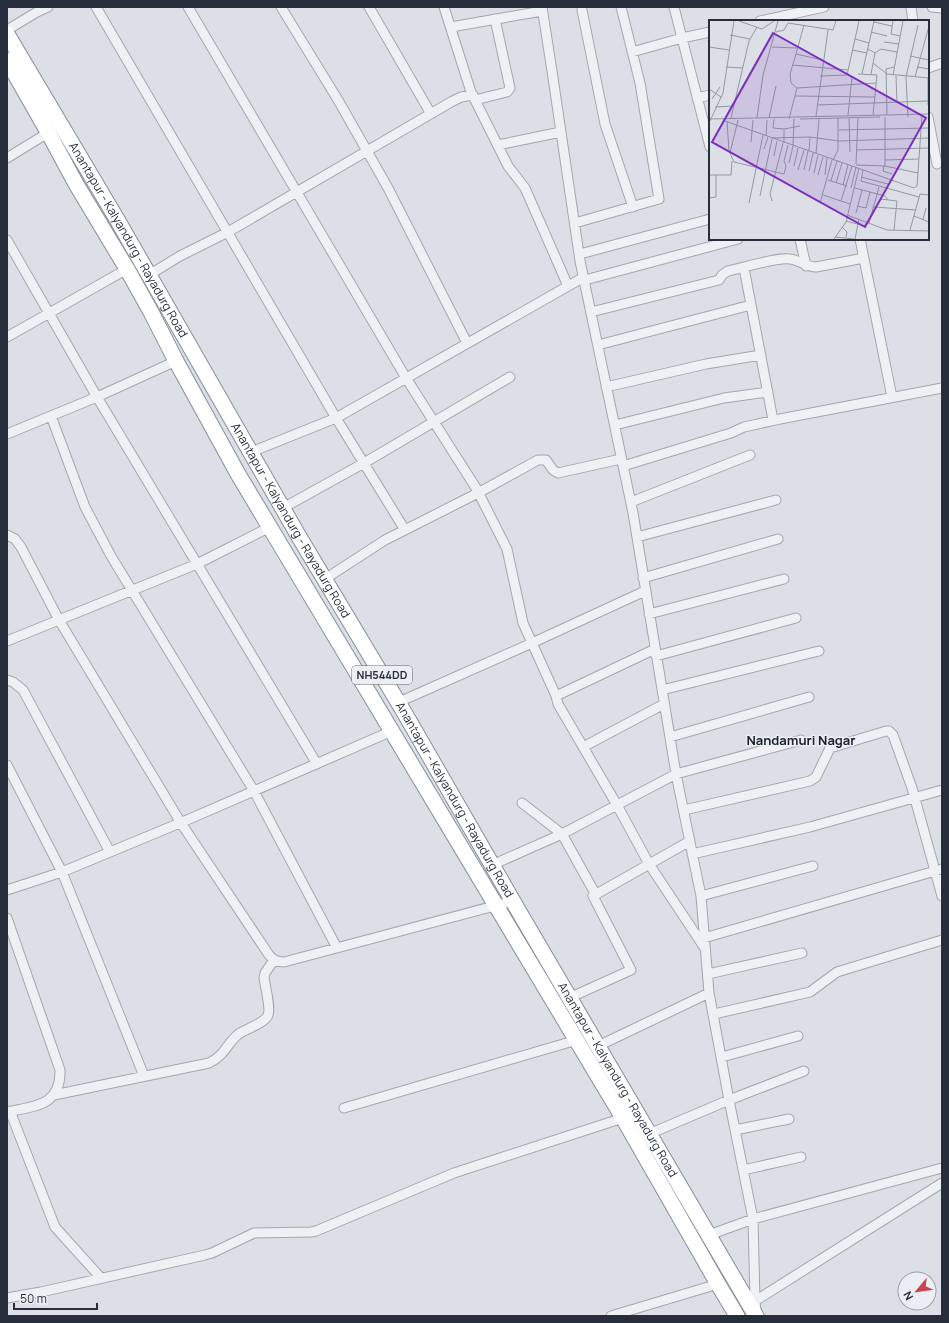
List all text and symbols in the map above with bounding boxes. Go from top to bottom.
inset map [709,20,929,240]
street label: Anantapur - Kalyandurg - Rayadurg Road [65,139,192,341]
street label: Anantapur - Kalyandurg - Rayadurg Road [227,419,355,621]
road number: NH544DD [352,666,412,684]
street label: Anantapur - Kalyandurg - Rayadurg Road [392,698,518,901]
district label: Nandamuri Nagar [746,731,856,749]
street label: Anantapur - Kalyandurg - Rayadurg Road [554,979,682,1180]
north arrow [897,1271,937,1311]
scale bar [14,1285,97,1311]
text: N [899,1289,916,1303]
text: 50 m [20,1290,47,1307]

